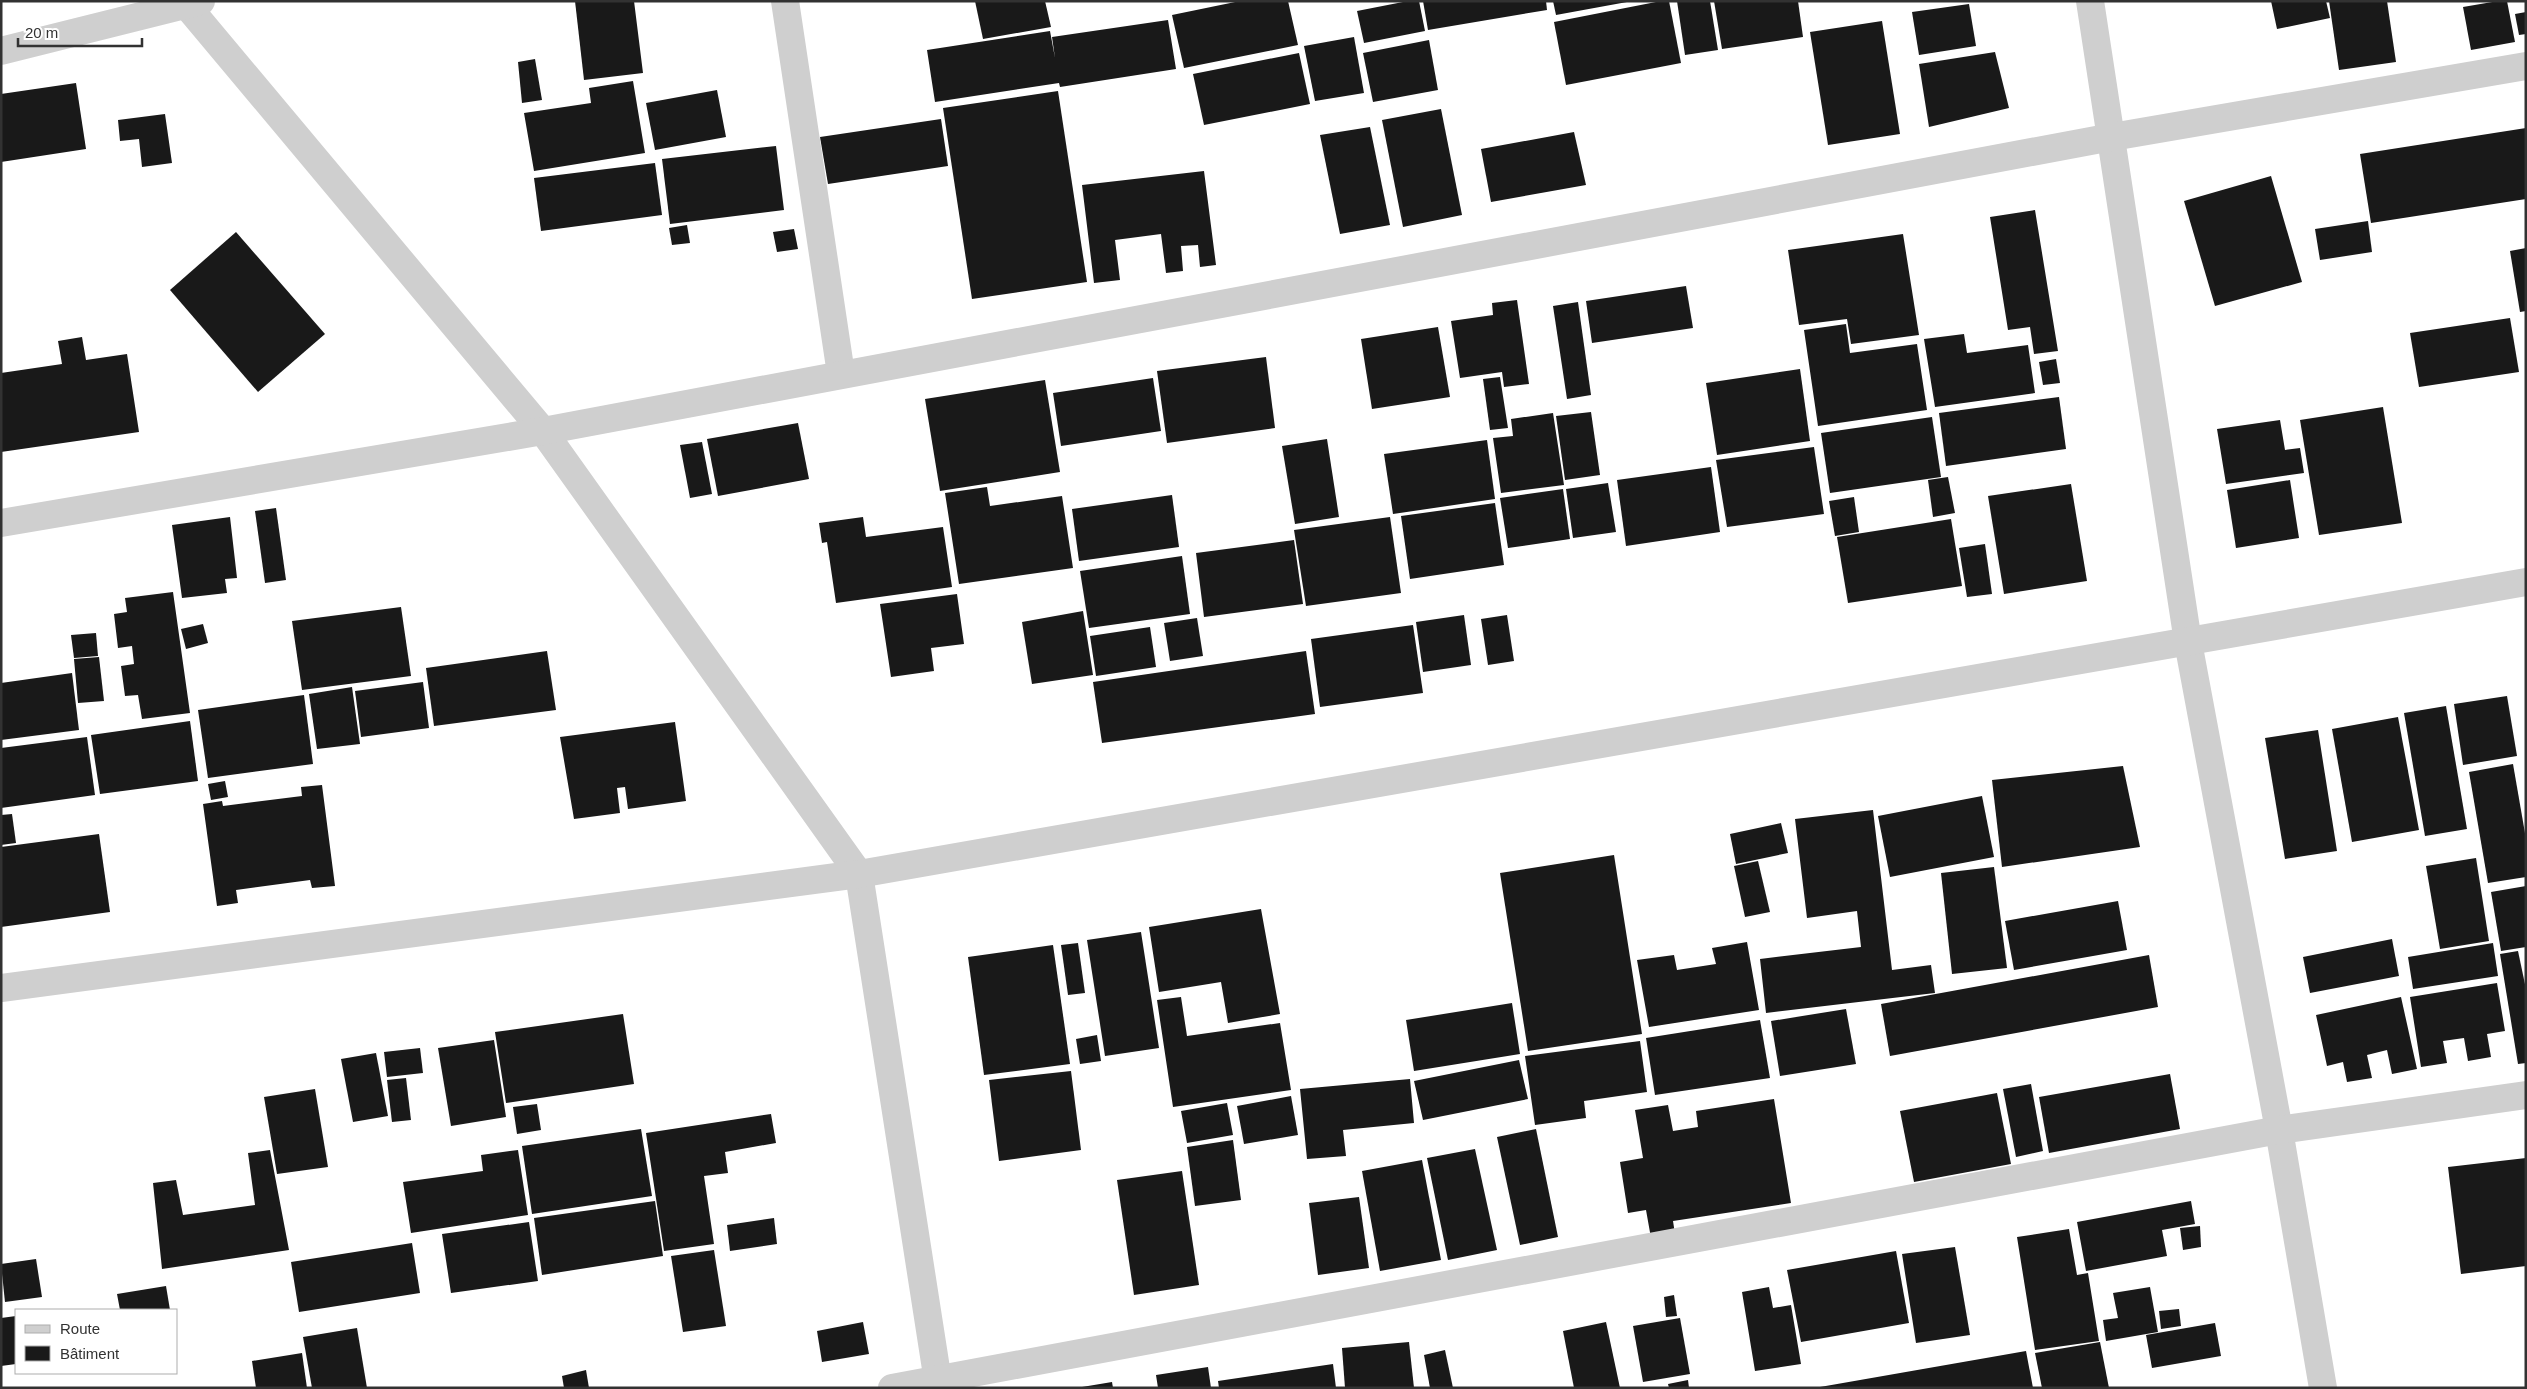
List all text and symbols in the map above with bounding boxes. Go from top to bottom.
scale bar [18,15,141,47]
text: 20 m [25,24,58,41]
legend [15,1309,178,1374]
text: Route [60,1320,100,1337]
text: Bâtiment [60,1345,120,1362]

